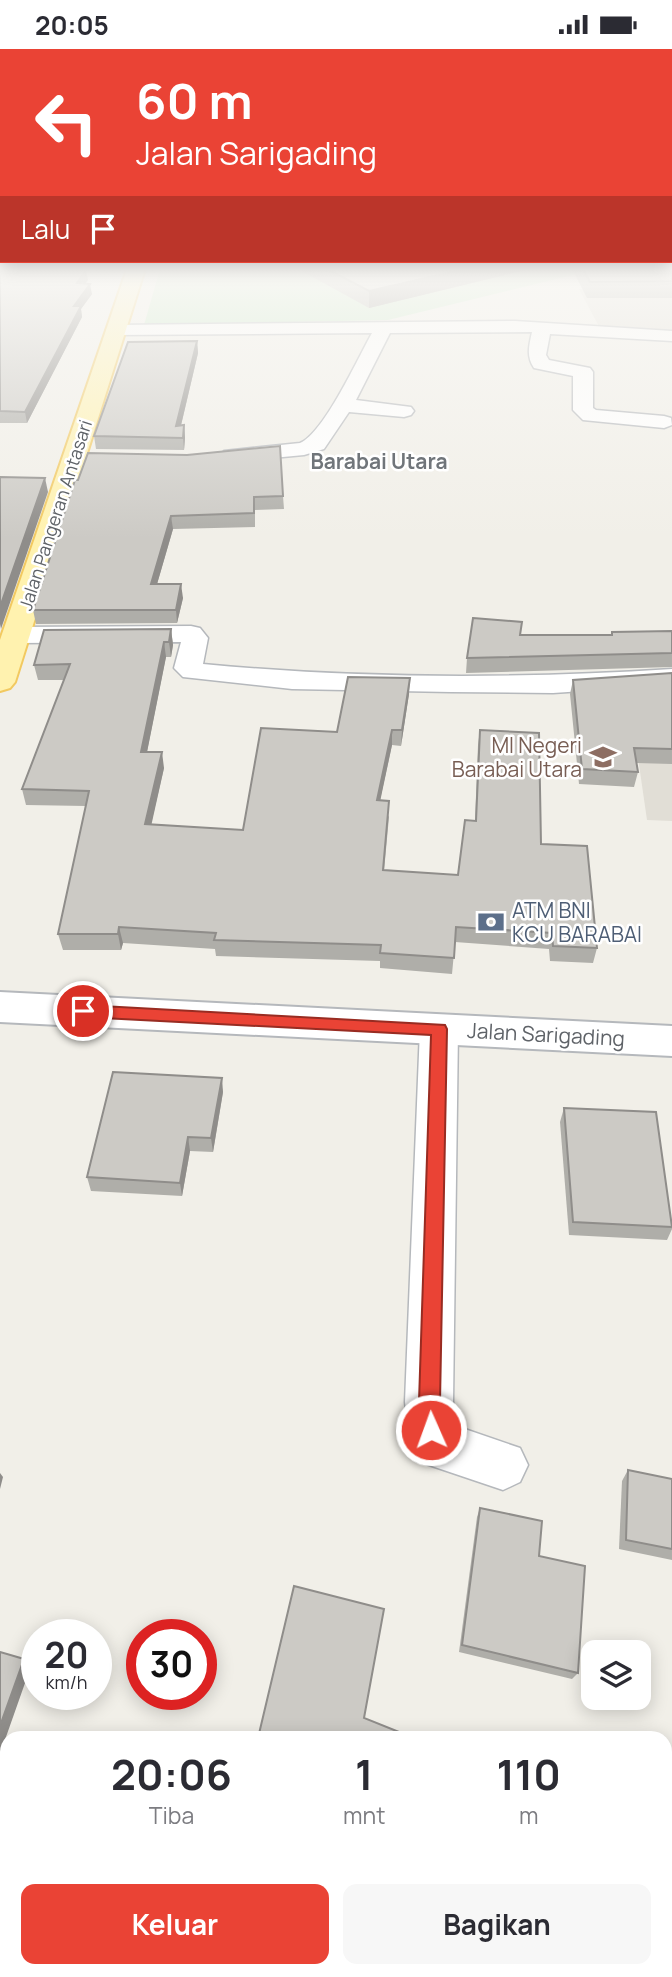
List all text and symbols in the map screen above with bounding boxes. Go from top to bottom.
text: 20:05 [35,7,109,43]
text: 60 m [136,67,253,134]
icon: left [21,77,112,168]
text: Jalan Sarigading [136,131,377,175]
icon: arrive [84,210,122,248]
text: Lalu [21,211,70,247]
street label: Jalan Pangeran Antasari [13,417,97,613]
district label: Barabai Utara [310,447,448,475]
place label: MI Negeri Barabai Utara [452,731,582,783]
school or university icon: MI Negeri Barabai Utara [588,742,618,772]
place label: ATM BNI KCU BARABAI [512,896,642,948]
bank icon: ATM BNI KCU BARABAI [476,907,506,937]
pin [53,981,113,1041]
icon: arrive [64,992,102,1030]
street label: Jalan Sarigading [466,1016,626,1052]
position arrow [394,1393,468,1467]
speed limit sign: 30 [126,1619,217,1710]
text: 20 [45,1631,88,1679]
map controls [581,1640,651,1710]
button: layers [581,1640,651,1710]
text: km/h [46,1670,87,1694]
text: 20:06 [111,1745,232,1803]
text: 1 [355,1745,373,1803]
text: 110 [496,1745,561,1803]
text: Tiba [149,1799,194,1831]
text: mnt [343,1799,385,1831]
text: m [519,1799,538,1831]
button: Keluar [21,1884,329,1964]
button: Bagikan [343,1884,651,1964]

